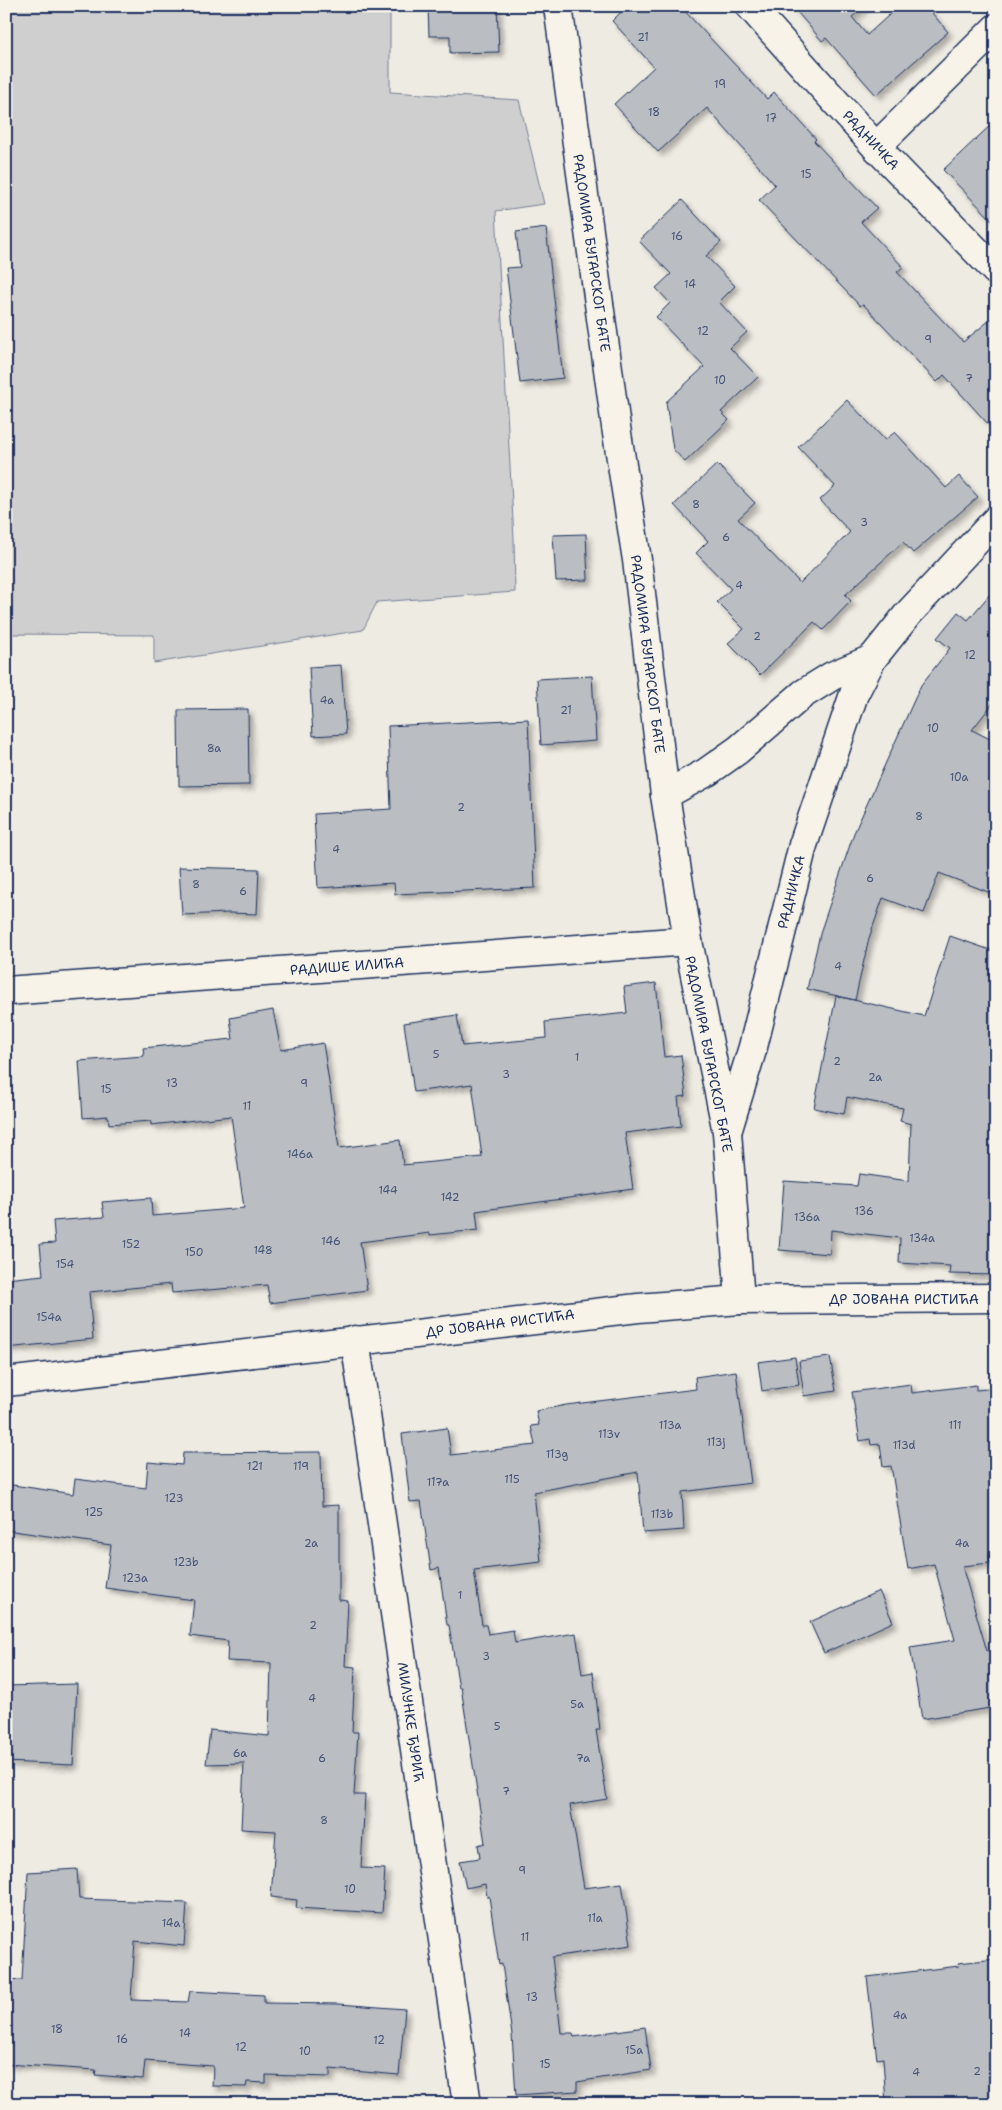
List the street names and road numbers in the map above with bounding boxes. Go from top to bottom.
street label: РАДНИЧКА [839,106,903,174]
street label: РАДОМИРА БУГАРСКОГ БАТЕ [569,153,615,353]
street label: РАДОМИРА БУГАРСКОГ БАТЕ [627,554,669,754]
street label: РАДНИЧКА [773,853,809,931]
street label: РАДИШЕ ИЛИЋА [289,953,405,979]
street label: РАДОМИРА БУГАРСКОГ БАТЕ [681,954,737,1154]
street label: ДР ЈОВАНА РИСТИЋА [829,1290,979,1308]
street label: ДР ЈОВАНА РИСТИЋА [424,1305,576,1341]
street label: МИЛУНКЕ ЂУРИЋ [394,1661,428,1783]

